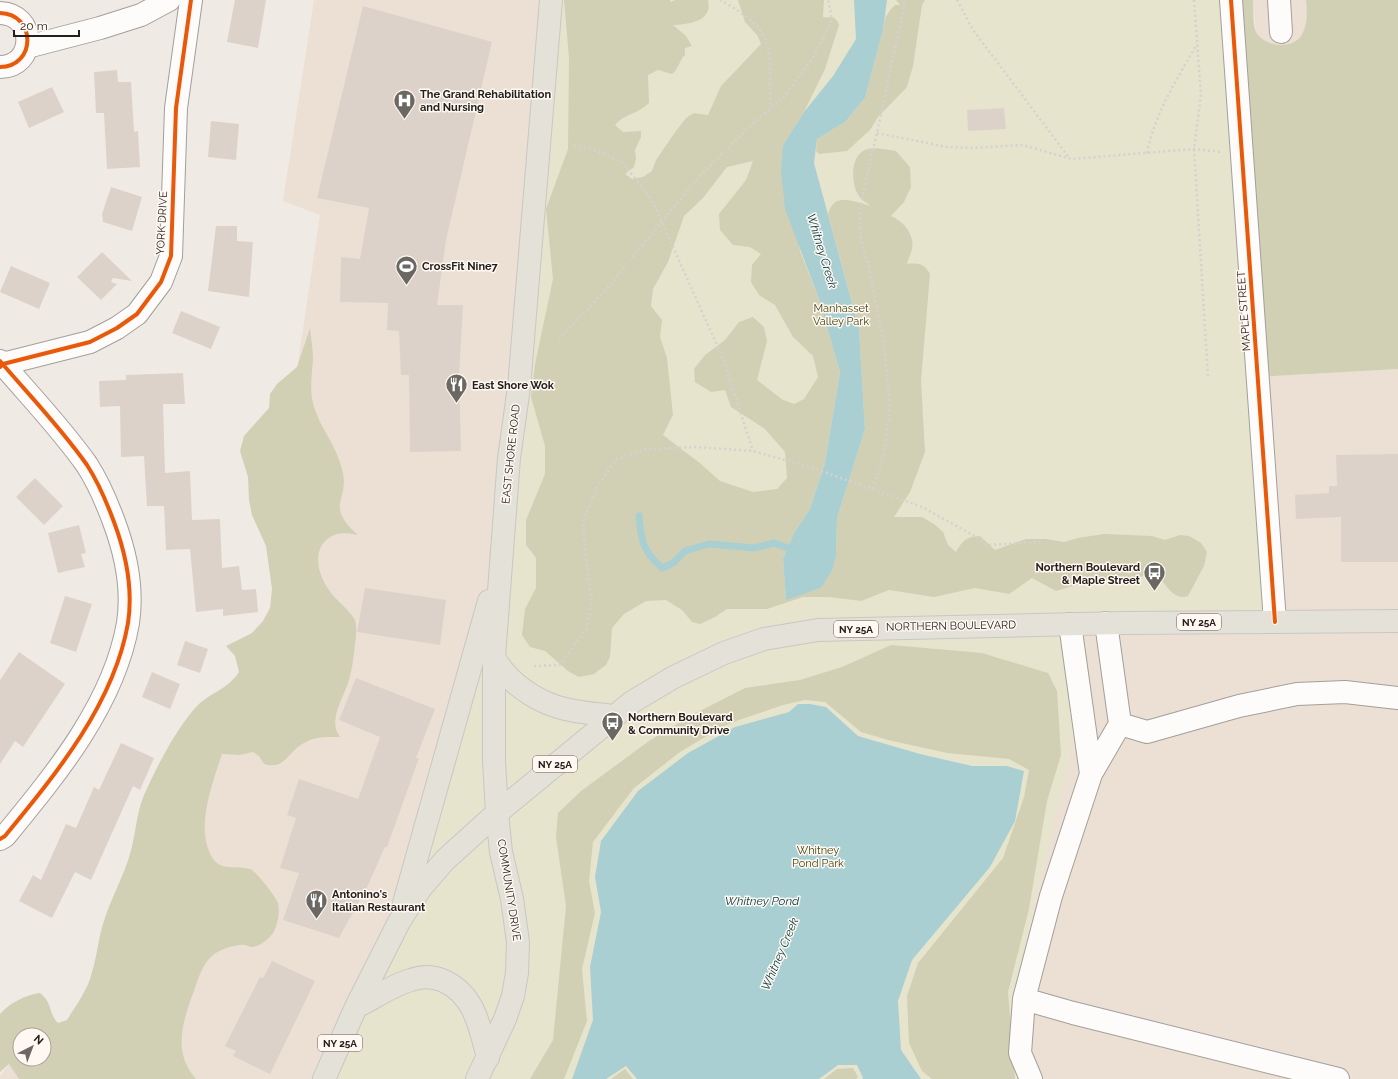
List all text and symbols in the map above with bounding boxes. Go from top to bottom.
scale bar [14,12,79,38]
text: 20 m [20,19,48,33]
hospital icon: The Grand Rehabilitation and Nursing [392,87,418,120]
place label: The Grand Rehabilitation and Nursing [420,88,551,114]
street label: YORK DRIVE [154,191,170,255]
water label: Whitney Creek [804,212,840,291]
sports icon: CrossFit Nine7 [394,253,420,286]
place label: CrossFit Nine7 [422,260,499,273]
street label: MAPLE STREET [1235,270,1253,352]
park label: Manhasset Valley Park [813,302,869,328]
restaurant icon: East Shore Wok [443,372,469,405]
place label: East Shore Wok [472,379,555,392]
street label: EAST SHORE ROAD [499,403,523,504]
bus stop icon: Northern Boulevard & Maple Street [1142,560,1168,593]
place label: Northern Boulevard & Maple Street [1035,561,1141,587]
road number: NY 25A [1177,614,1221,630]
street label: NORTHERN BOULEVARD [886,618,1016,634]
road number: NY 25A [834,621,878,637]
bus stop icon: Northern Boulevard & Community Drive [600,710,626,743]
place label: Northern Boulevard & Community Drive [628,711,733,737]
road number: NY 25A [533,756,577,772]
street label: COMMUNITY DRIVE [495,838,524,942]
park label: Whitney Pond Park [792,844,844,870]
restaurant icon: Antonino's Italian Restaurant [303,887,329,920]
place label: Antonino's Italian Restaurant [332,888,426,914]
water label: Whitney Pond [725,894,800,908]
water label: Whitney Creek [758,915,802,993]
north arrow [12,1027,52,1067]
text: N [31,1032,46,1048]
road number: NY 25A [318,1035,362,1051]

